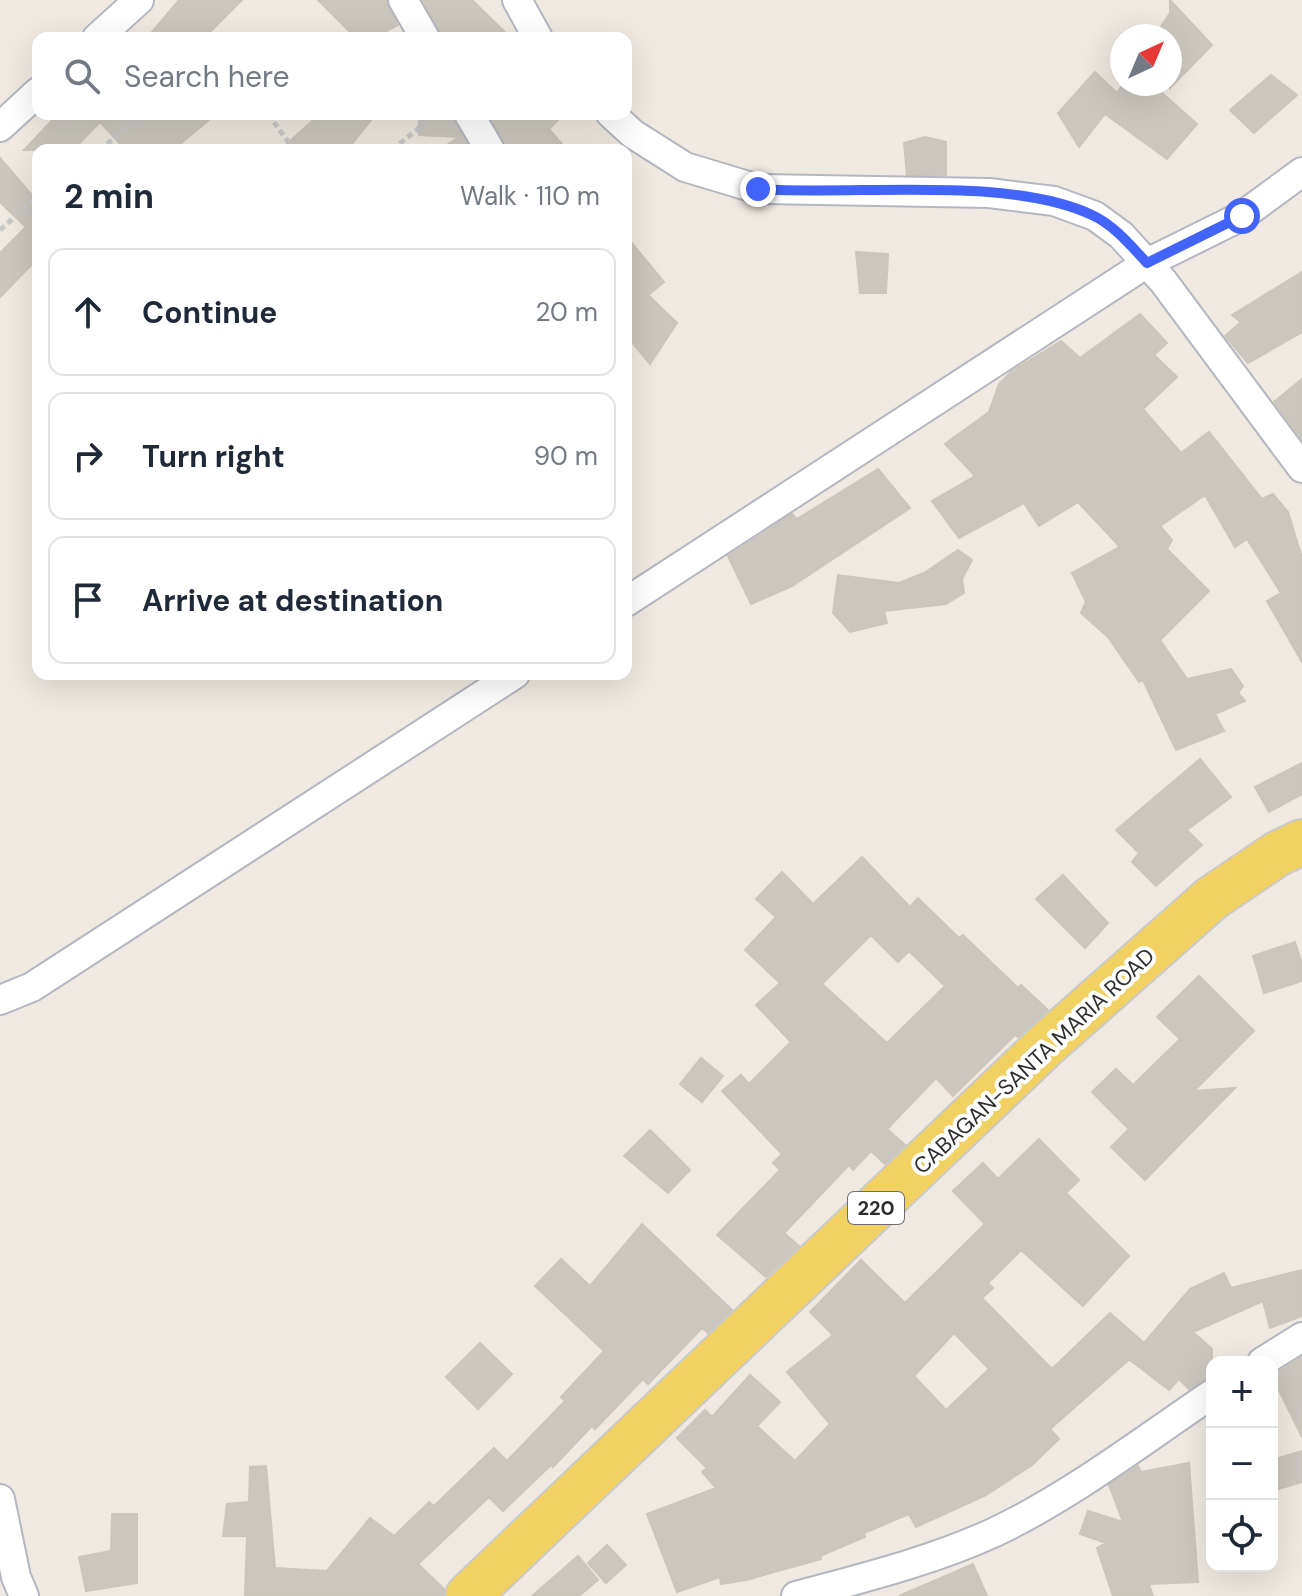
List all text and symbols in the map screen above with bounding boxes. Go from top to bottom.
north arrow [1110,24,1182,96]
search box [32,32,632,120]
icon: search [60,54,104,98]
text: Search here [124,57,290,96]
route end [740,171,776,207]
text: 2 min [64,174,154,219]
text: Walk · 110 m [460,179,600,213]
route start [1224,198,1260,234]
icon: ahead [66,290,110,334]
text: Continue [142,293,277,332]
text: 20 m [535,295,598,329]
icon: right [66,434,110,478]
text: Turn right [142,437,285,476]
text: 90 m [534,439,598,473]
icon: arrive [66,578,110,622]
text: Arrive at destination [142,581,443,620]
street label: CABAGAN-SANTA MARIA ROAD [907,942,1161,1180]
road number: 220 [848,1192,904,1224]
map controls [1206,1356,1278,1572]
button: + [1206,1356,1278,1428]
button: − [1206,1428,1278,1500]
button: locate [1206,1500,1278,1572]

